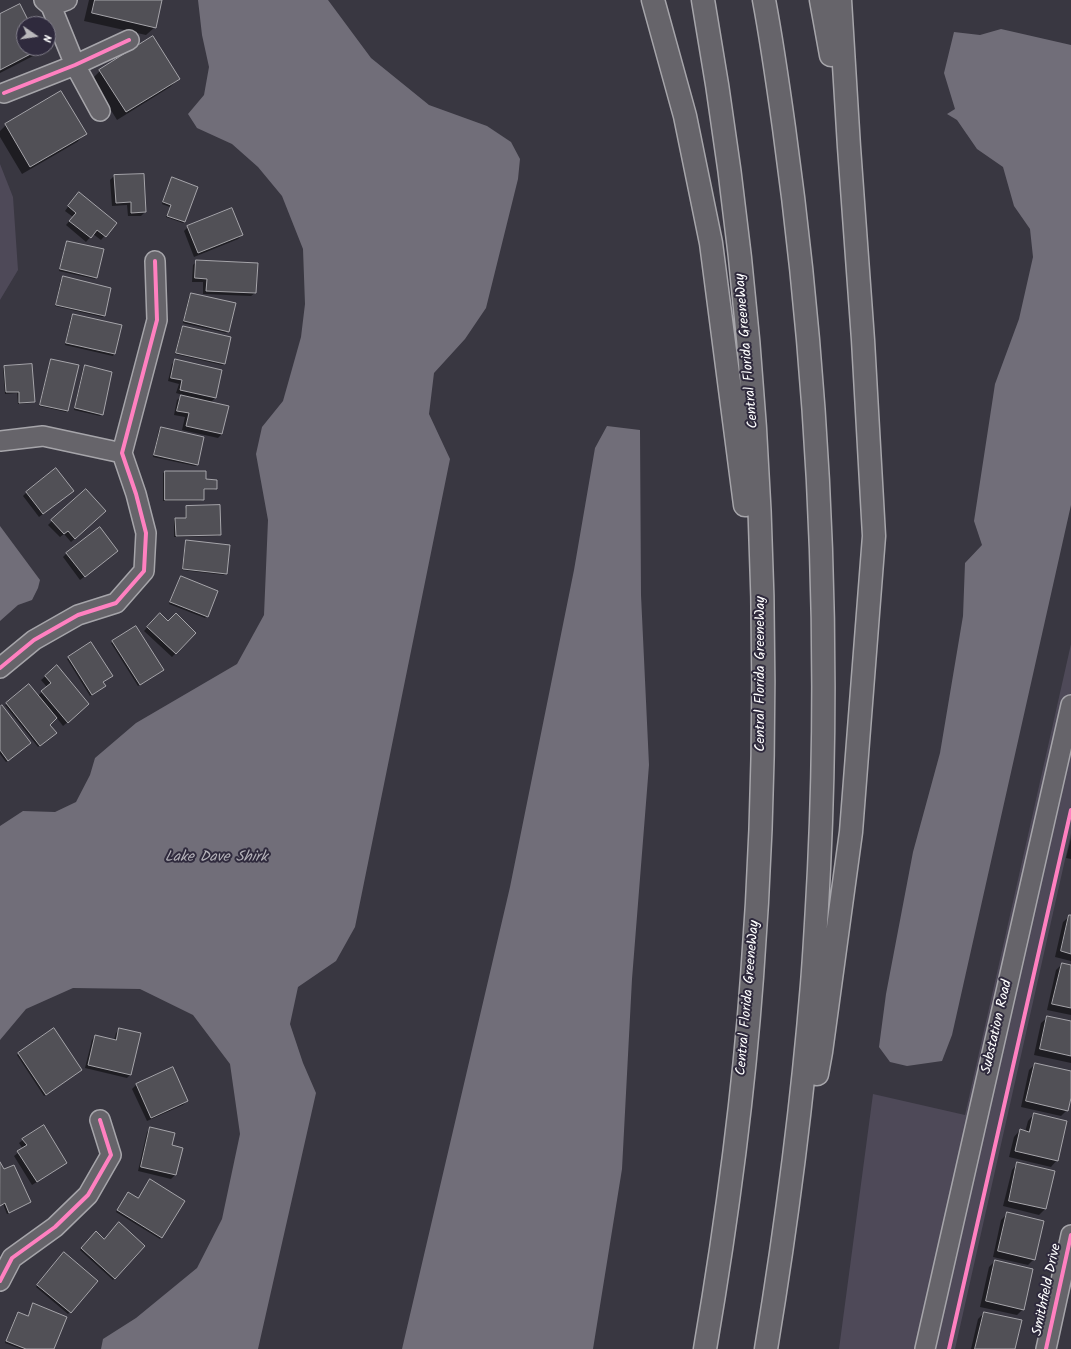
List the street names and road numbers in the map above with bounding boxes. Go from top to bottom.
street label: Central Florida GreeneWay [733,273,763,429]
street label: Central Florida GreeneWay [754,596,770,752]
street label: Central Florida GreeneWay [734,920,764,1076]
street label: Substation Road [979,978,1017,1076]
street label: Smithfield Drive [1030,1242,1066,1338]

